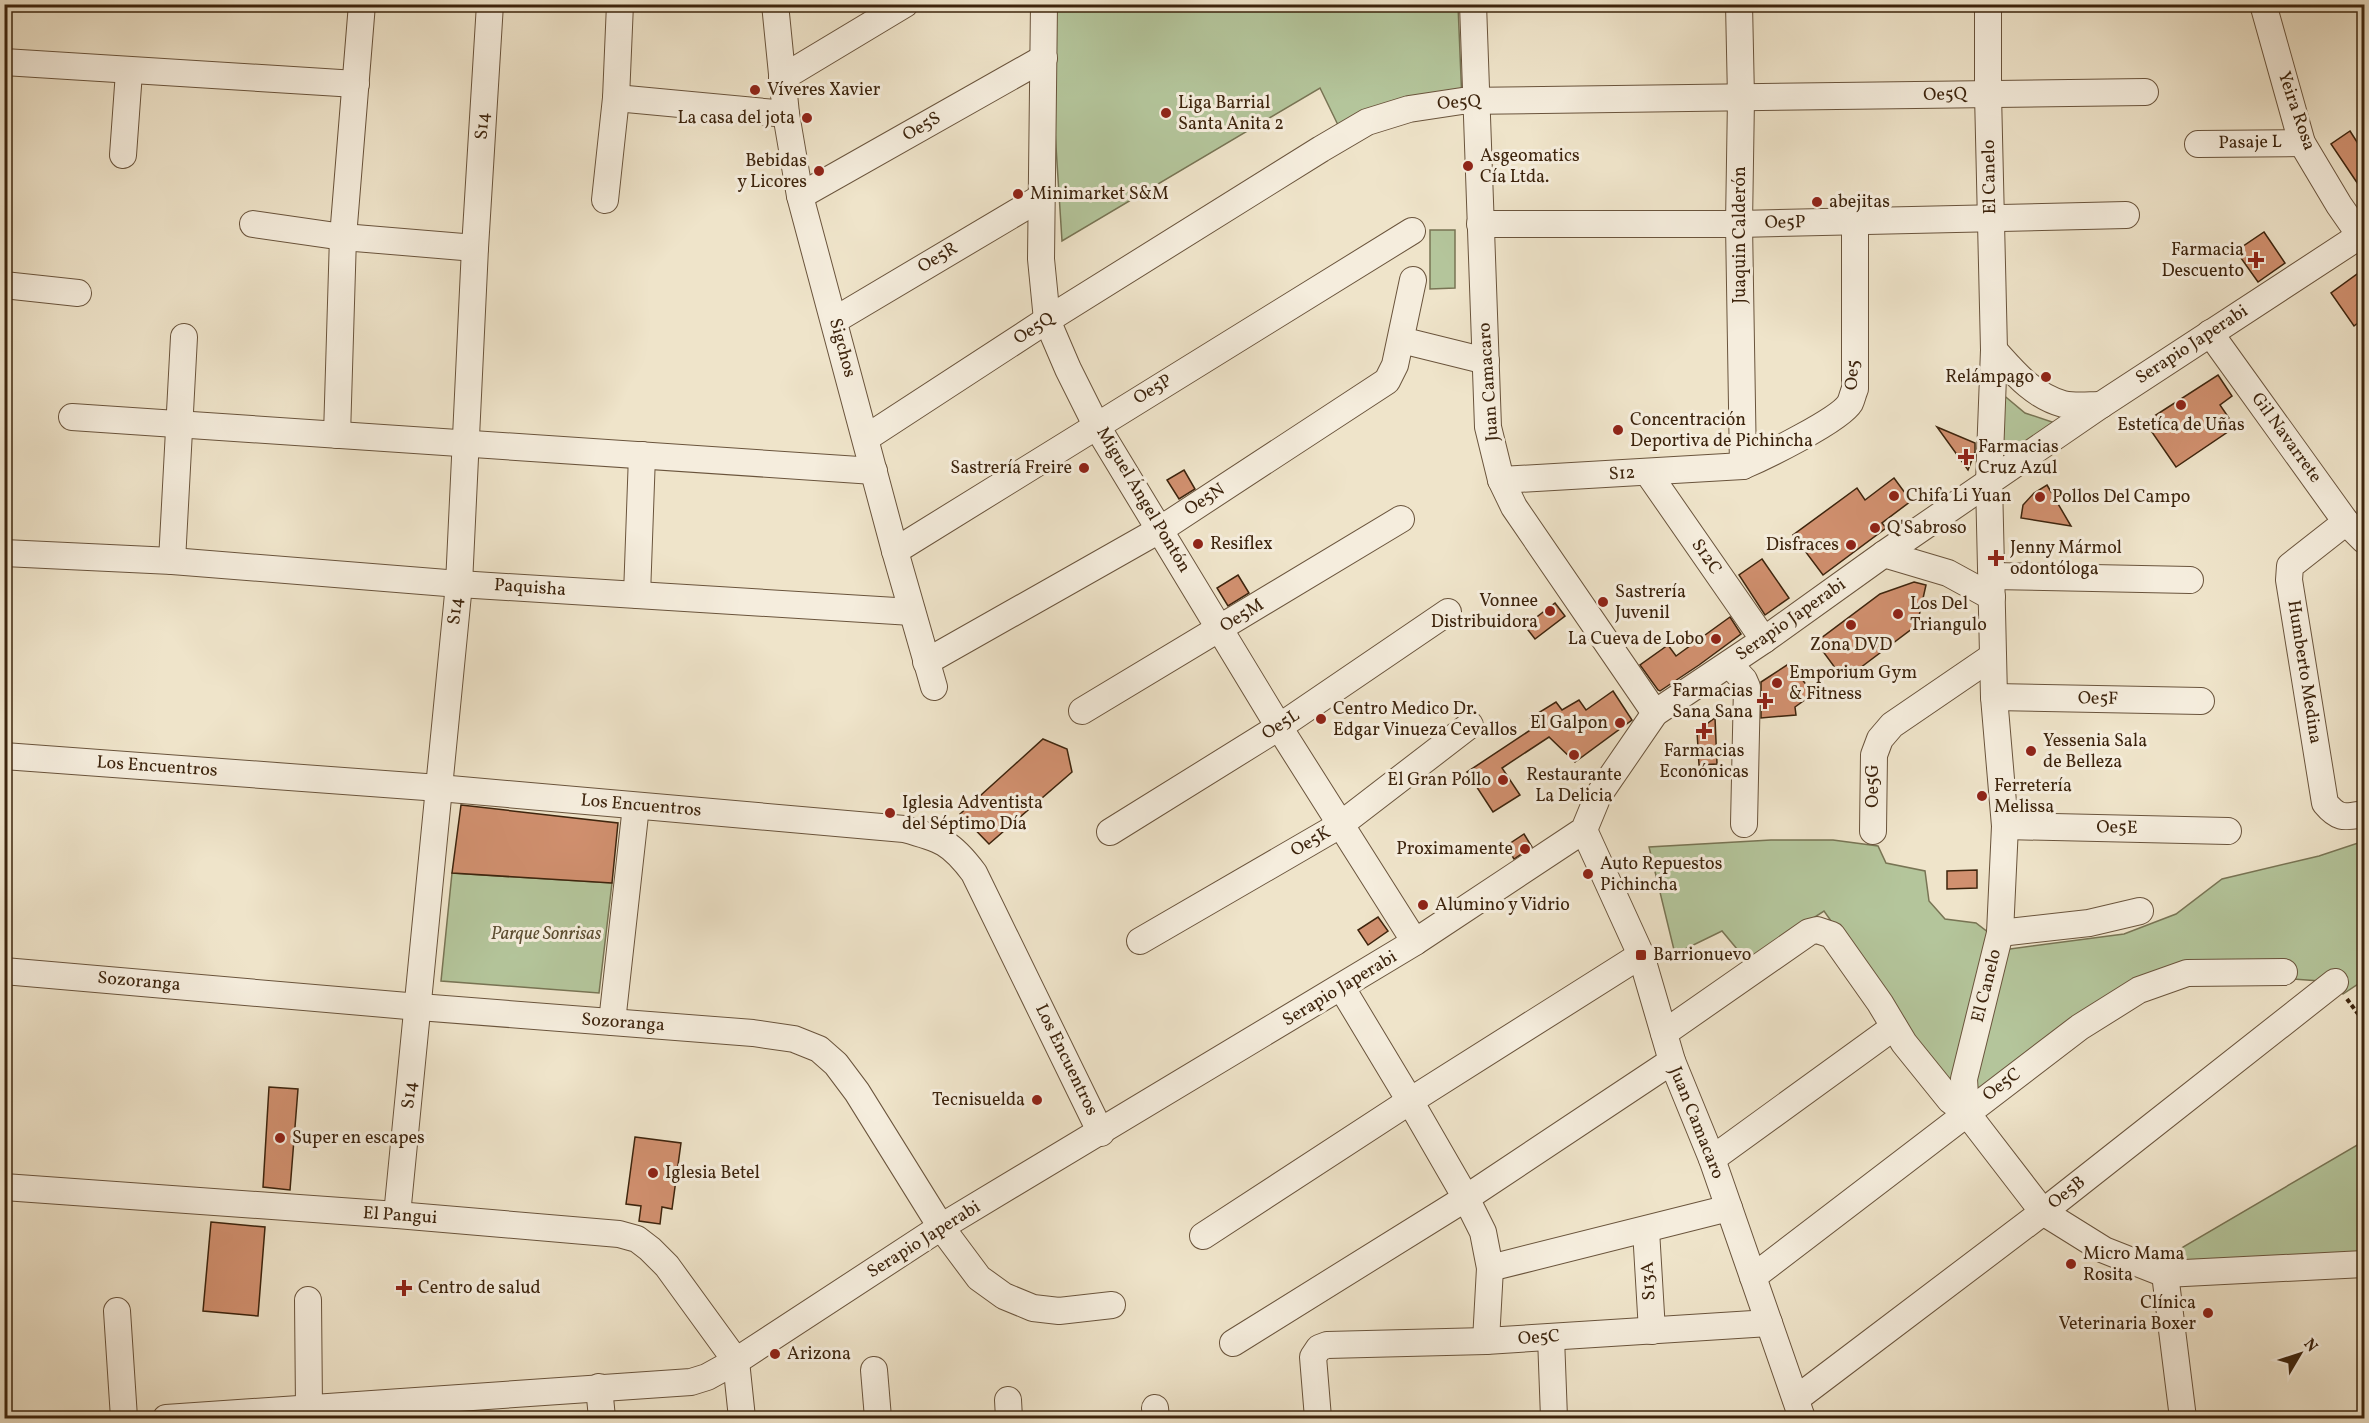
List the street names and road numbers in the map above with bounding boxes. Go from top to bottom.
street label: Yeira Rosa [2271,68,2321,154]
street label: Oe5Q [1923,82,1968,108]
street label: Oe5Q [1436,89,1482,117]
street label: Oe5S [898,106,946,148]
street label: S14 [470,111,496,141]
street label: Pasaje L [2218,130,2282,156]
street label: El Canelo [1977,139,2003,215]
street label: Juaquin Calderón [1728,166,1753,304]
street label: Oe5P [1764,210,1806,236]
street label: Oe5R [913,236,963,280]
street label: Serapio Japerabi [2131,299,2253,391]
street label: Oe5Q [1009,306,1060,351]
street label: Sigchos [822,316,862,380]
street label: Juan Camacaro [1472,322,1506,442]
street label: Oe5 [1839,359,1867,391]
street label: Oe5P [1129,369,1177,411]
street label: Gil Navarrete [2245,388,2327,488]
street label: Miguel Ángel Pontón [1090,422,1197,578]
street label: S12 [1608,461,1636,487]
street label: Oe5N [1180,478,1230,522]
street label: S12C [1685,534,1727,580]
street label: Paquisha [493,573,567,603]
street label: Serapio Japerabi [1731,573,1851,667]
street label: Oe5M [1215,593,1269,639]
street label: S14 [442,596,470,626]
street label: Humberto Medina [2280,598,2328,746]
street label: Oe5F [2078,686,2118,712]
street label: Oe5L [1257,704,1305,746]
street label: Los Encuentros [96,750,218,784]
street label: Oe5G [1861,764,1886,808]
street label: Los Encuentros [580,788,702,824]
street label: Oe5E [2096,815,2138,841]
street label: Oe5K [1286,821,1336,863]
street label: Serapio Japerabi [1278,945,1402,1033]
street label: El Canelo [1966,947,2008,1025]
street label: Sozoranga [96,966,182,998]
street label: Los Encuentros [1028,1000,1104,1120]
street label: Sozoranga [580,1008,666,1038]
street label: Oe5C [1978,1062,2026,1108]
street label: Juan Camacaro [1662,1063,1730,1183]
street label: S14 [396,1080,424,1110]
street label: Oe5B [2043,1170,2091,1216]
street label: Serapio Japerabi [863,1195,985,1285]
street label: El Pangui [362,1201,438,1231]
street label: S13A [1635,1261,1662,1301]
street label: Oe5C [1517,1324,1561,1352]

